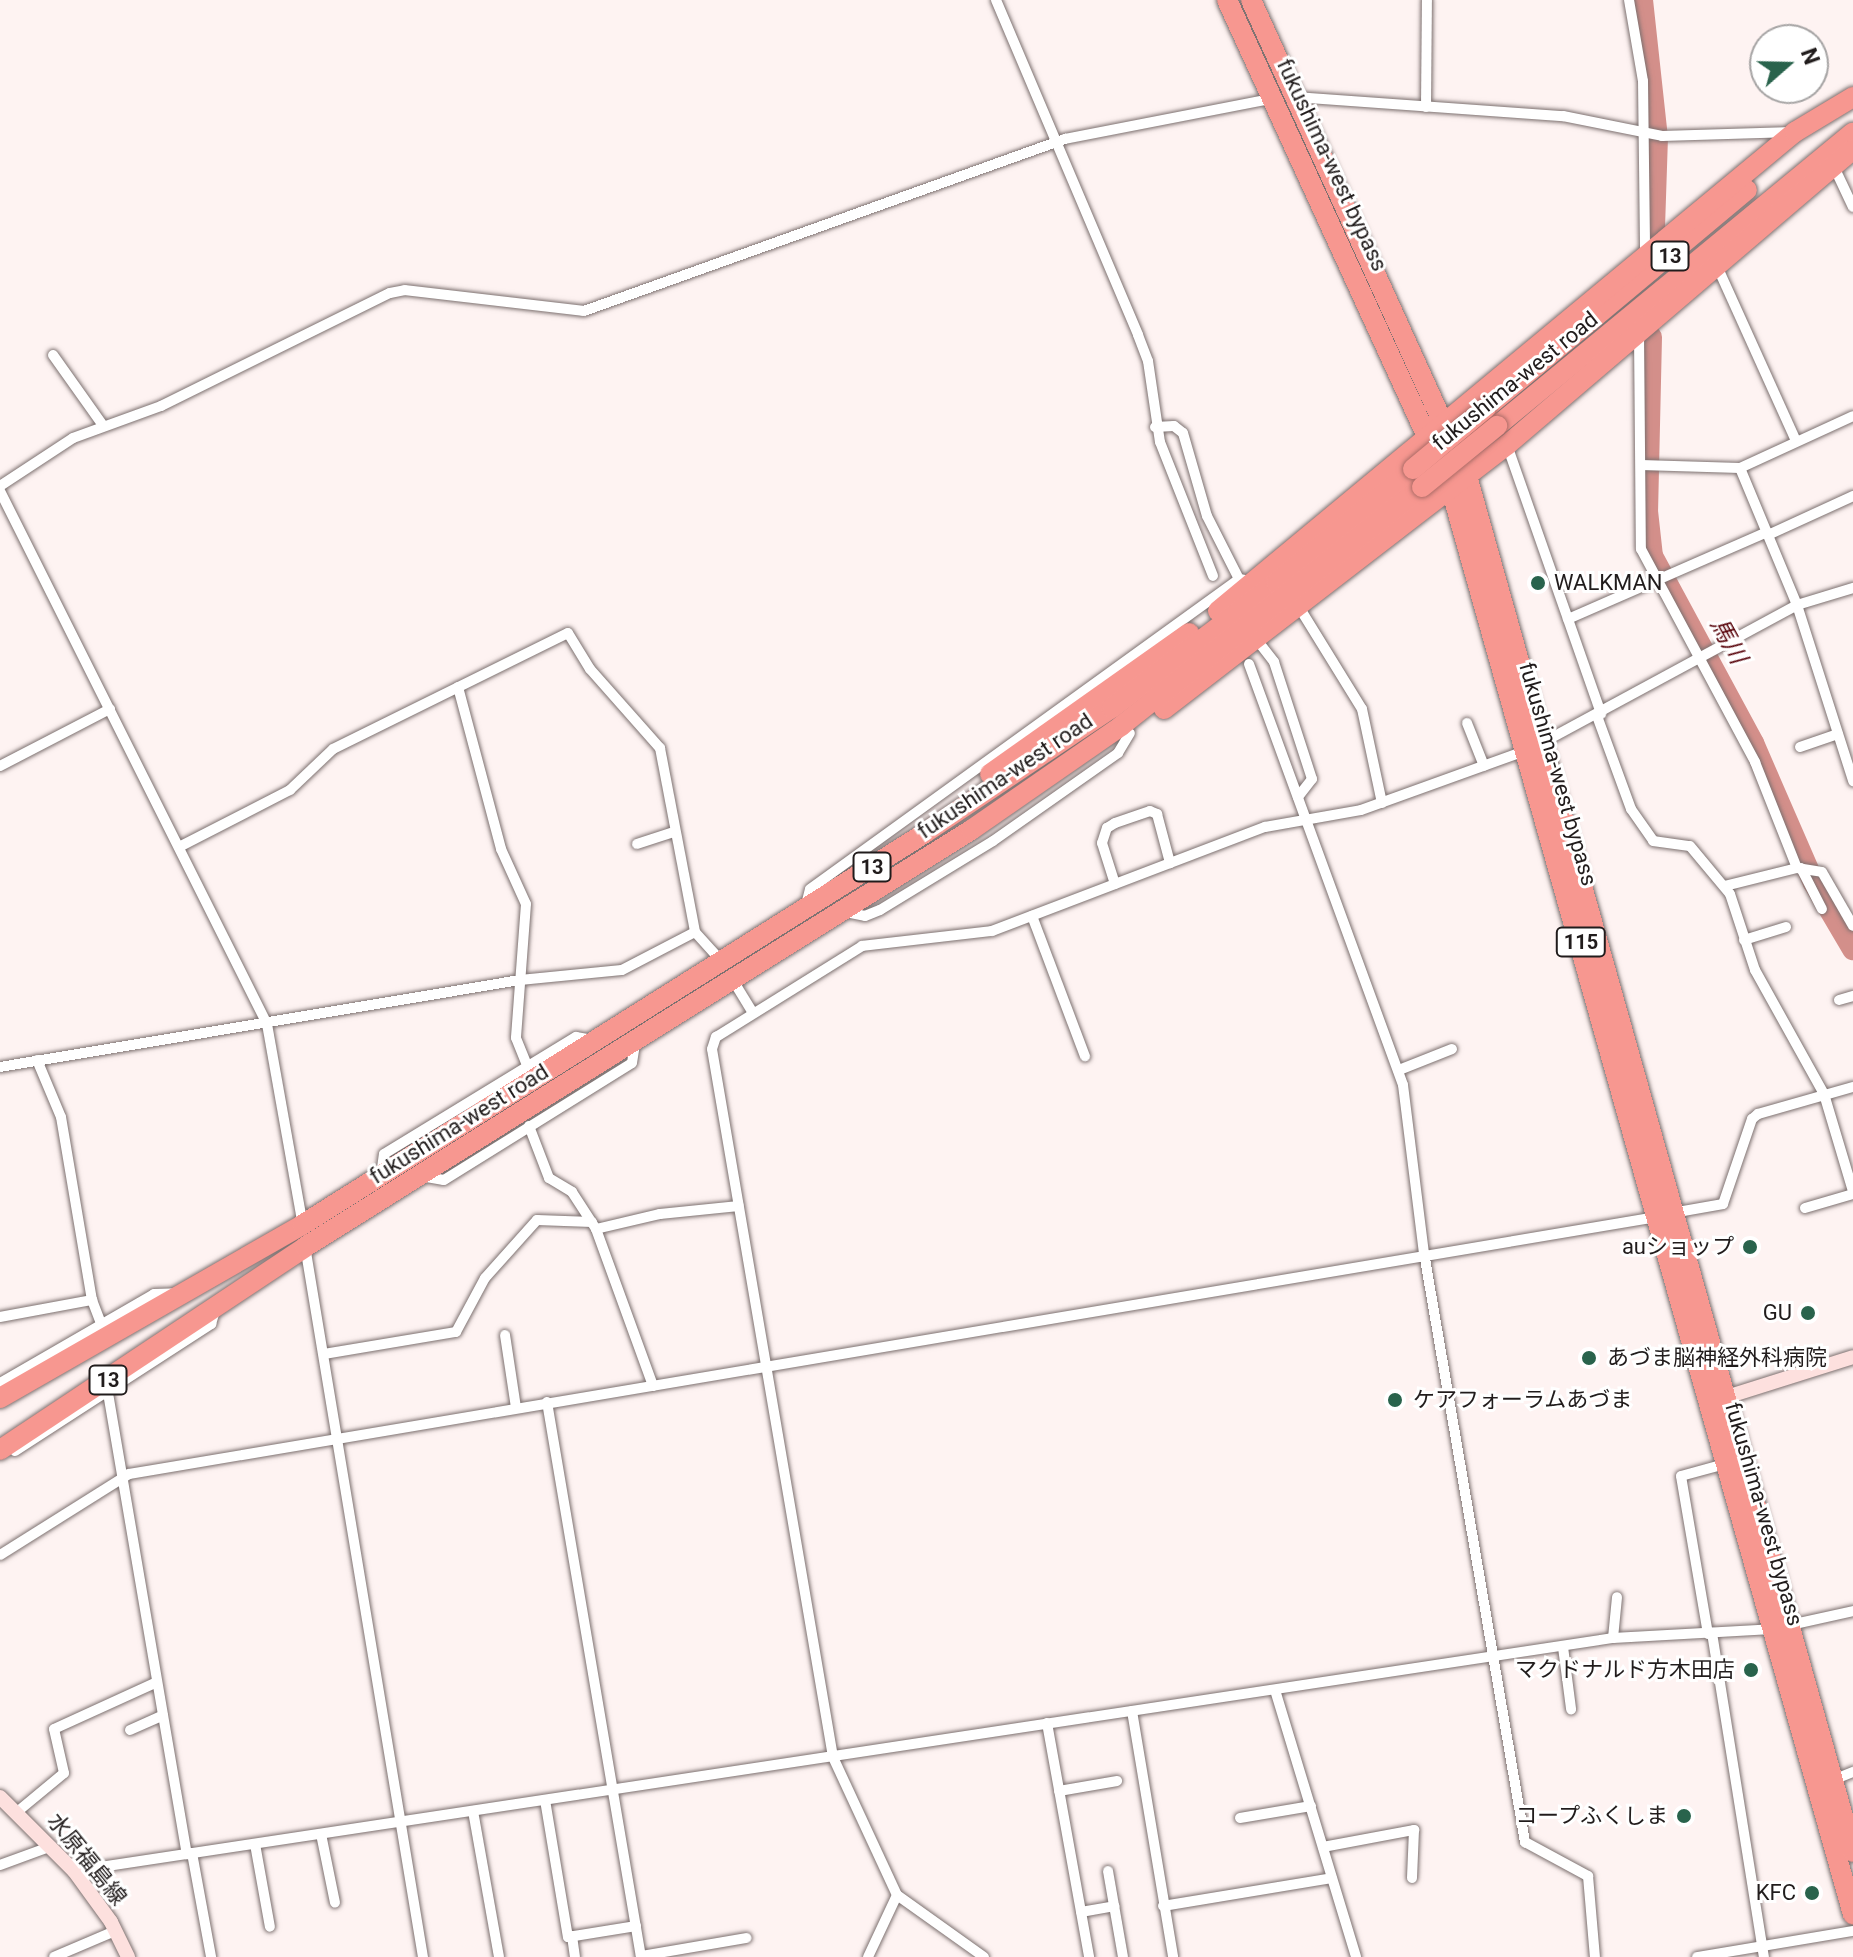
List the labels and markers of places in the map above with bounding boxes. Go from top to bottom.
place label: WALKMAN [1554,570,1663,596]
marker: WALKMAN [1529,574,1547,592]
place label: auショップ [1622,1234,1734,1260]
marker: auショップ [1741,1238,1759,1256]
place label: GU [1763,1300,1792,1326]
marker: GU [1799,1304,1817,1322]
place label: あづま脳神経外科病院 [1607,1345,1827,1371]
marker: あづま脳神経外科病院 [1578,1347,1600,1369]
place label: ケアフォーラムあづま [1413,1387,1633,1413]
marker: ケアフォーラムあづま [1384,1389,1406,1411]
place label: マクドナルド方木田店 [1515,1657,1735,1683]
marker: マクドナルド方木田店 [1742,1661,1760,1679]
place label: コープふくしま [1514,1803,1668,1829]
marker: コープふくしま [1675,1807,1693,1825]
place label: KFC [1756,1880,1796,1906]
marker: KFC [1803,1884,1821,1902]

